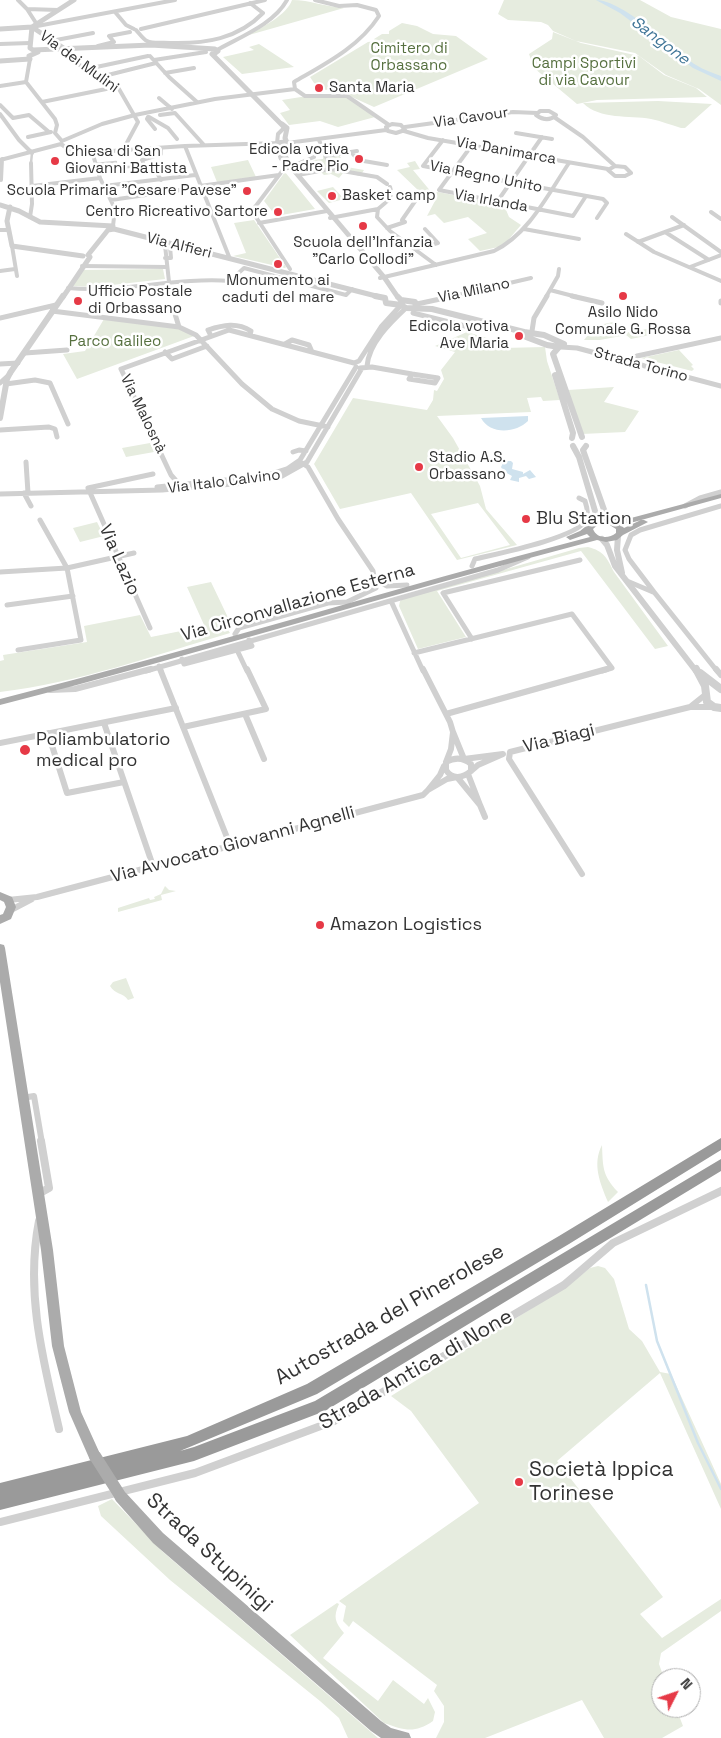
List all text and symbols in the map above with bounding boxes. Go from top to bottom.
water label: Sangone [627,13,693,69]
street label: Via dei Mulini [36,27,122,97]
park label: Cimitero di Orbassano [370,40,448,75]
park label: Campi Sportivi di via Cavour [532,55,636,90]
place label: Santa Maria [329,79,415,97]
marker: Santa Maria [313,82,325,94]
street label: Via Cavour [433,104,509,132]
street label: Via Danimarca [455,133,557,169]
place label: Edicola votiva - Padre Pio [249,141,349,176]
place label: Chiesa di San Giovanni Battista [65,143,187,178]
marker: Edicola votiva - Padre Pio [353,153,365,165]
marker: Chiesa di San Giovanni Battista [49,155,61,167]
street label: Via Regno Unito [428,157,544,197]
place label: Scuola Primaria "Cesare Pavese" [7,182,237,200]
marker: Scuola Primaria "Cesare Pavese" [241,185,253,197]
street label: Via Irlanda [453,186,529,216]
place label: Basket camp [342,187,436,205]
marker: Basket camp [326,190,338,202]
place label: Centro Ricreativo Sartore [85,203,268,221]
marker: Centro Ricreativo Sartore [272,206,284,218]
marker: Scuola dell'Infanzia "Carlo Collodi" [357,220,369,232]
street label: Via Alfieri [144,229,214,263]
place label: Scuola dell'Infanzia "Carlo Collodi" [293,234,433,269]
marker: Monumento ai caduti del mare [272,258,284,270]
place label: Monumento ai caduti del mare [222,272,334,307]
street label: Via Milano [436,275,512,307]
place label: Ufficio Postale di Orbassano [88,283,192,318]
marker: Asilo Nido Comunale G. Rossa [617,290,629,302]
marker: Ufficio Postale di Orbassano [72,295,84,307]
place label: Asilo Nido Comunale G. Rossa [555,304,691,339]
place label: Edicola votiva Ave Maria [409,318,509,353]
marker: Edicola votiva Ave Maria [513,330,525,342]
park label: Parco Galileo [69,333,161,351]
street label: Strada Torino [592,344,690,386]
street label: Via Malosnà [116,372,170,456]
place label: Stadio A.S. Orbassano [429,449,506,484]
marker: Stadio A.S. Orbassano [413,461,425,473]
street label: Via Italo Calvino [167,466,281,498]
place label: Blu Station [536,508,632,530]
marker: Blu Station [520,513,532,525]
street label: Via Lazio [94,521,144,599]
street label: Via Circonvallazione Esterna [179,559,417,647]
street label: Via Biagi [521,720,597,758]
place label: Poliambulatorio medical pro [36,729,170,772]
marker: Poliambulatorio medical pro [18,743,32,757]
street label: Via Avvocato Giovanni Agnelli [109,802,357,888]
place label: Amazon Logistics [330,914,482,936]
marker: Amazon Logistics [314,919,326,931]
street label: Autostrada del Pinerolese [271,1239,509,1391]
street label: Strada Antica di None [315,1304,517,1436]
place label: Società Ippica Torinese [529,1457,674,1507]
marker: Società Ippica Torinese [513,1476,525,1488]
street label: Strada Stupinigi [141,1488,277,1618]
north arrow [651,1668,701,1718]
text: N [677,1674,696,1693]

